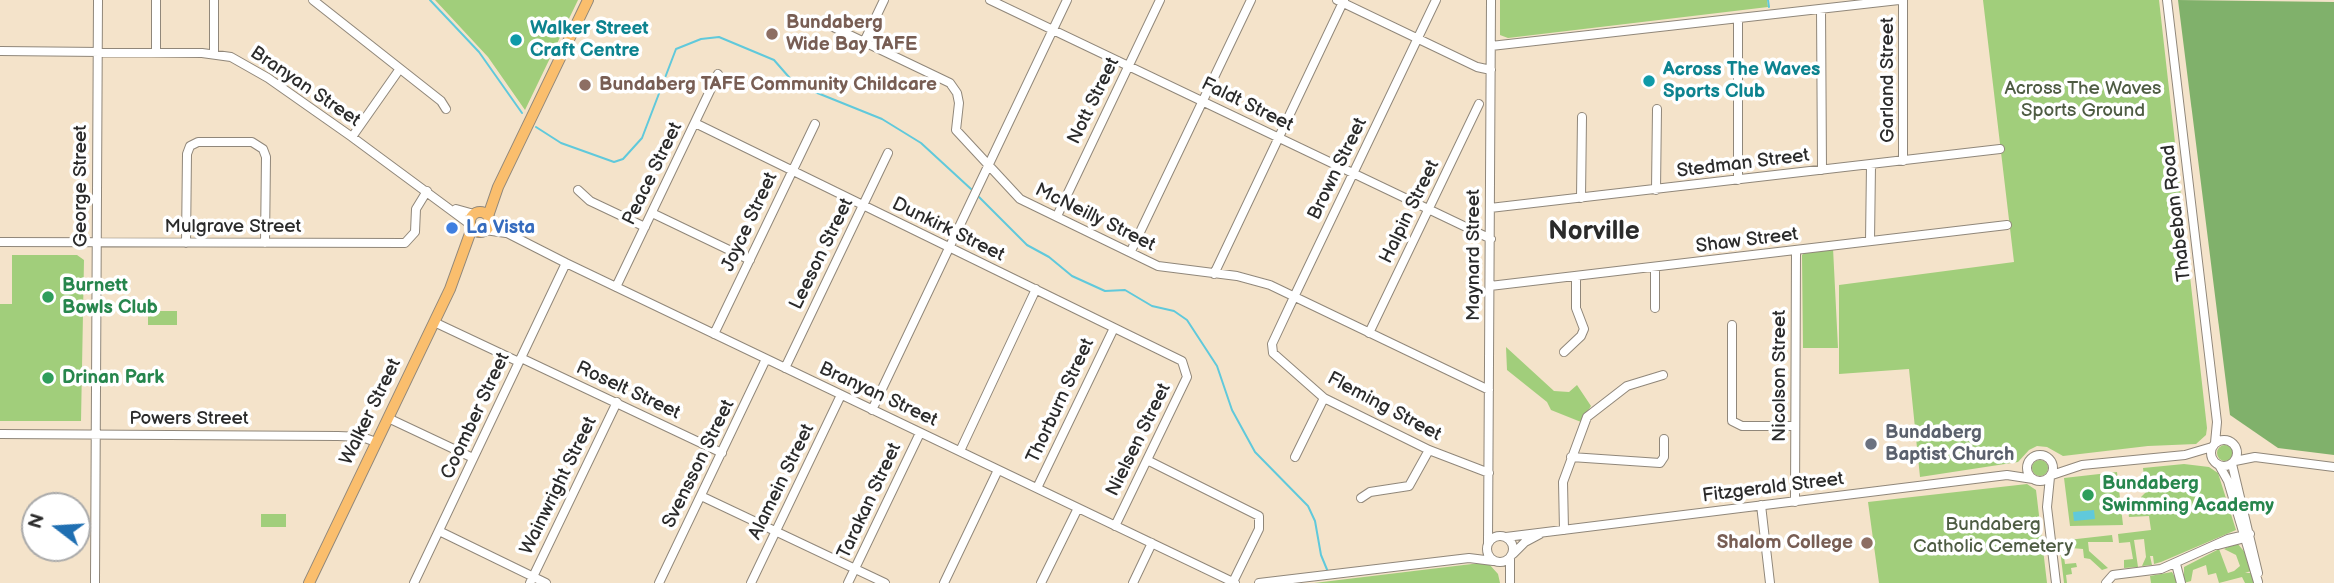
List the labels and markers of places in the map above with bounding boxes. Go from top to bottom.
place label: Bundaberg Wide Bay TAFE [786,12,917,56]
place label: Walker Street Craft Centre [530,18,649,62]
marker: Bundaberg Wide Bay TAFE [764,26,780,42]
marker: Walker Street Craft Centre [508,32,524,48]
place label: Across The Waves Sports Club [1663,59,1820,103]
marker: Across The Waves Sports Club [1641,73,1657,89]
place label: Bundaberg TAFE Community Childcare [599,74,937,96]
marker: Bundaberg TAFE Community Childcare [577,77,593,93]
place label: La Vista [466,217,535,239]
marker: La Vista [444,220,460,236]
place label: Burnett Bowls Club [62,275,158,319]
marker: Burnett Bowls Club [40,289,56,305]
place label: Drinan Park [62,367,164,389]
marker: Drinan Park [40,370,56,386]
place label: Bundaberg Baptist Church [1885,422,2014,466]
marker: Bundaberg Baptist Church [1863,436,1879,452]
place label: Bundaberg Swimming Academy [2102,473,2274,517]
marker: Bundaberg Swimming Academy [2080,487,2096,503]
place label: Shalom College [1717,532,1853,554]
marker: Shalom College [1859,535,1875,551]

